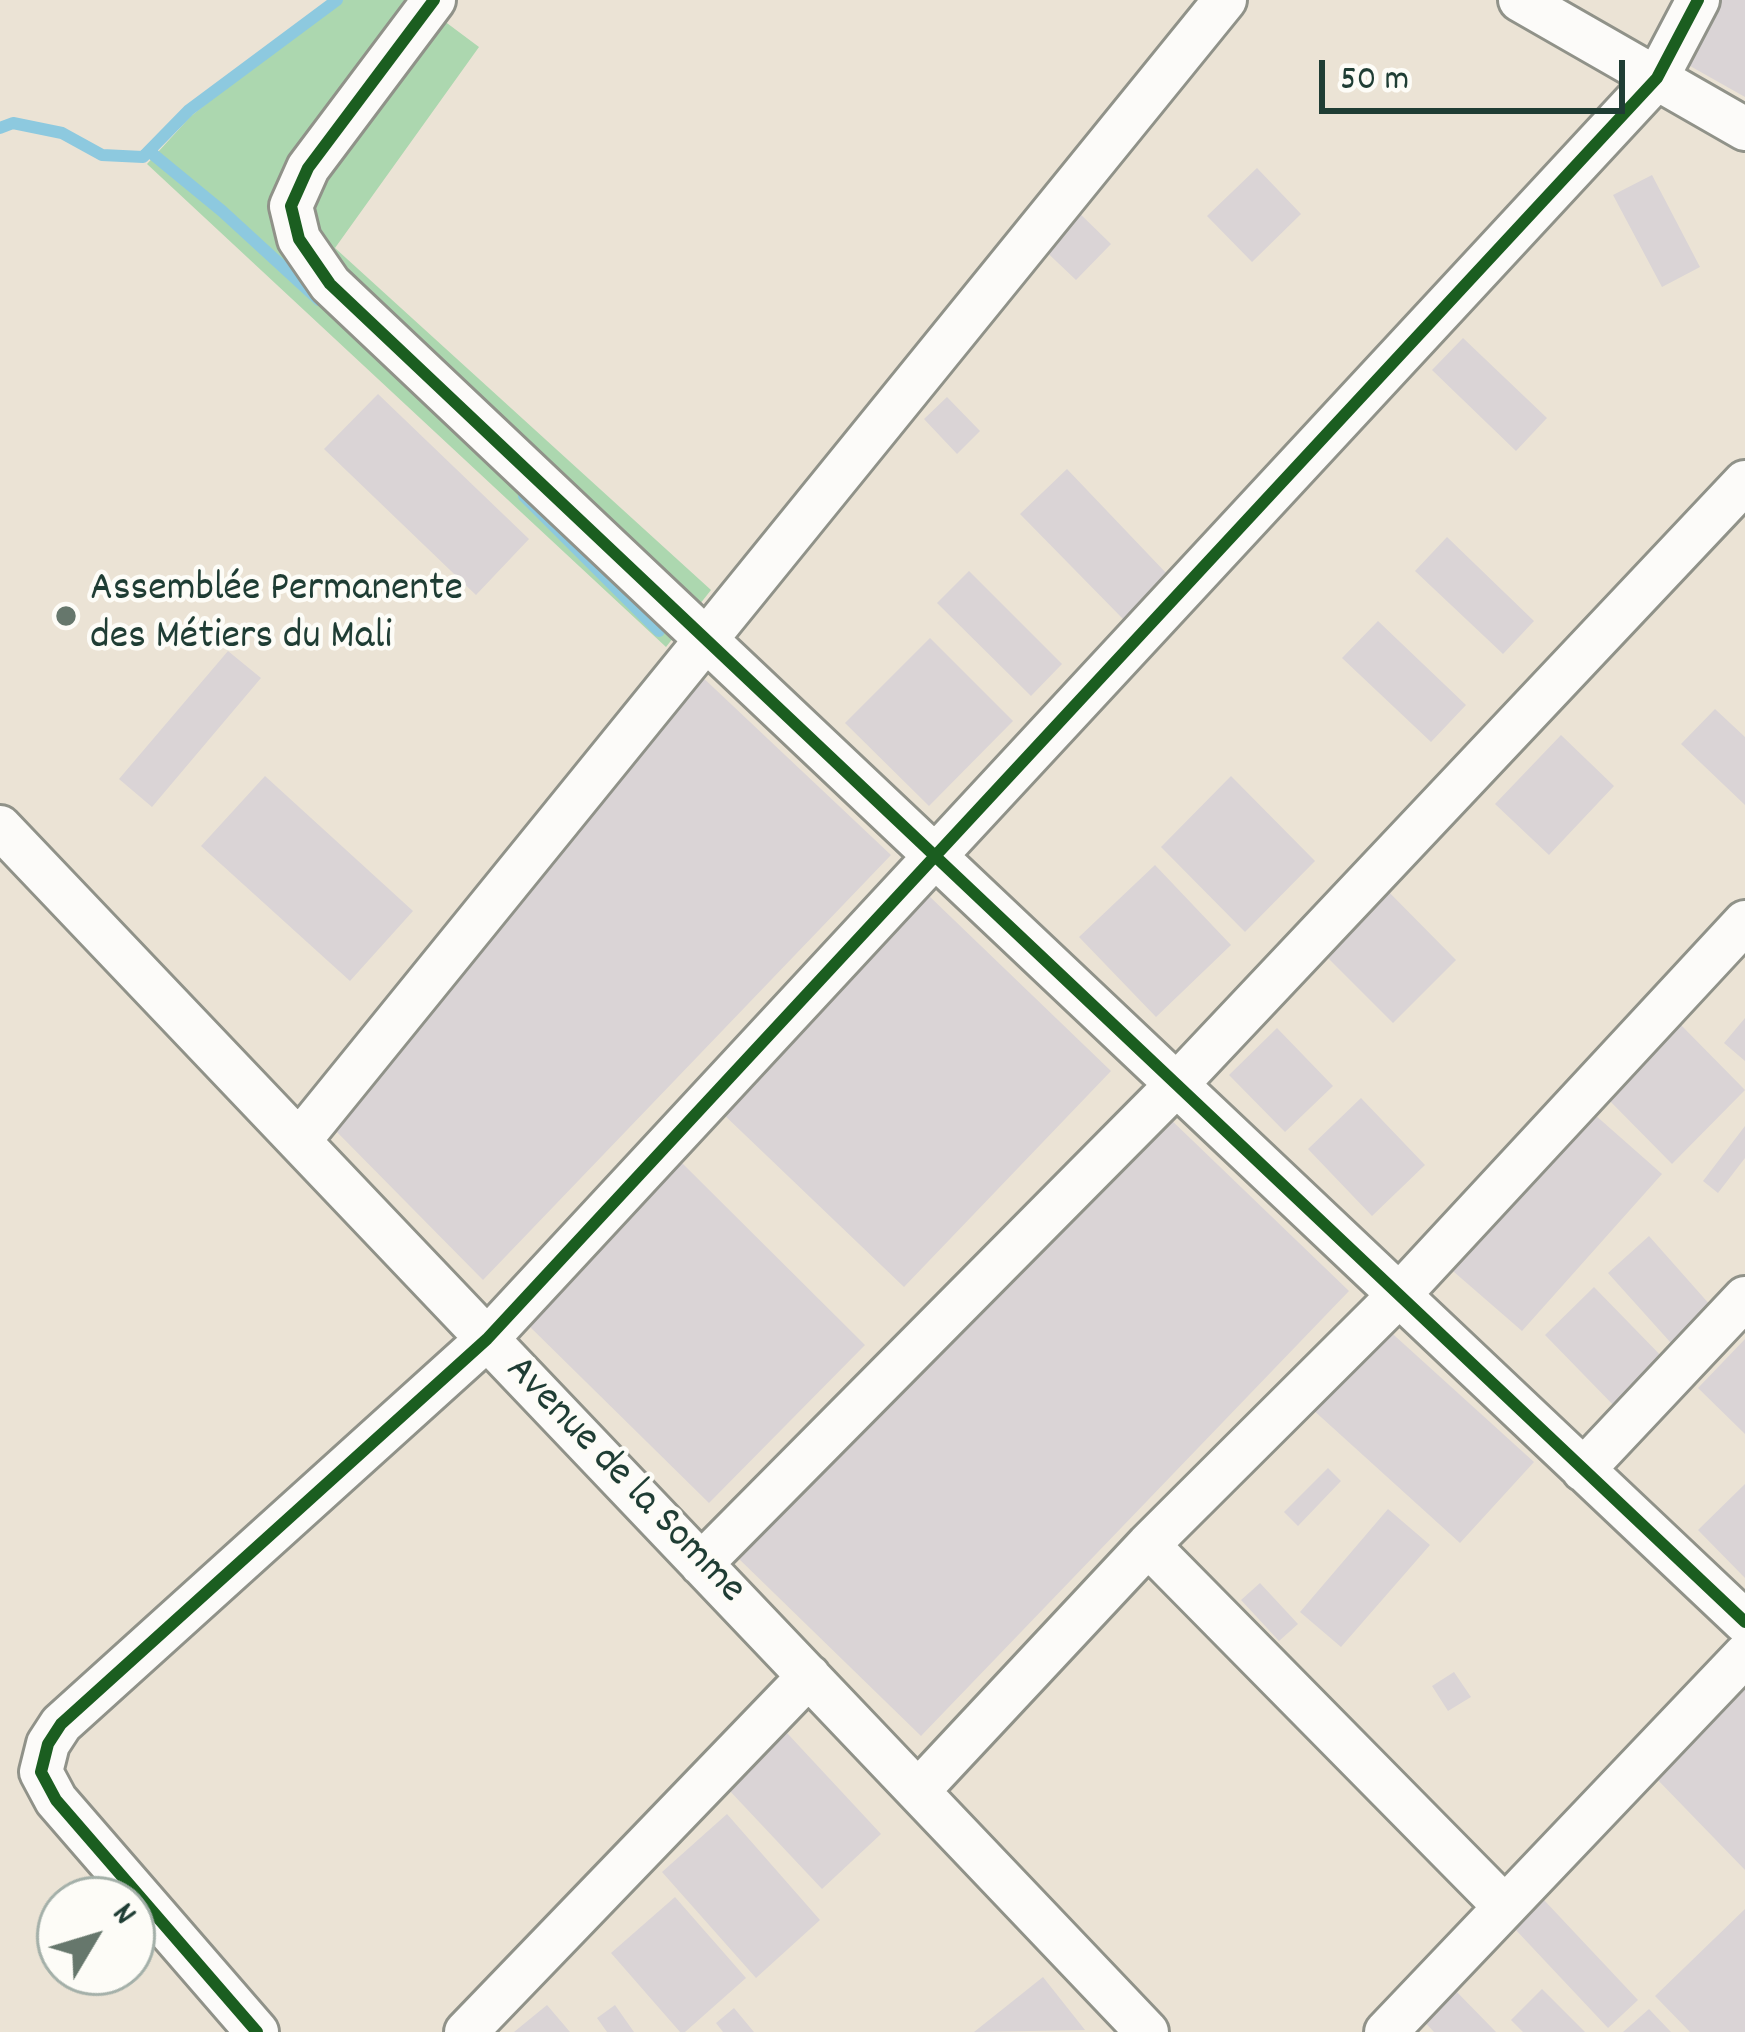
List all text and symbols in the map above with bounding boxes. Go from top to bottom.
scale bar [1325,36,1631,110]
text: 50 m [1340,55,1409,107]
place label: Assemblée Permanente des Métiers du Mali [90,567,463,666]
marker: Assemblée Permanente des Métiers du Mali [53,603,79,629]
street label: Avenue de la Somme [492,1348,754,1616]
north arrow [36,1876,156,1996]
text: N [99,1894,146,1936]

